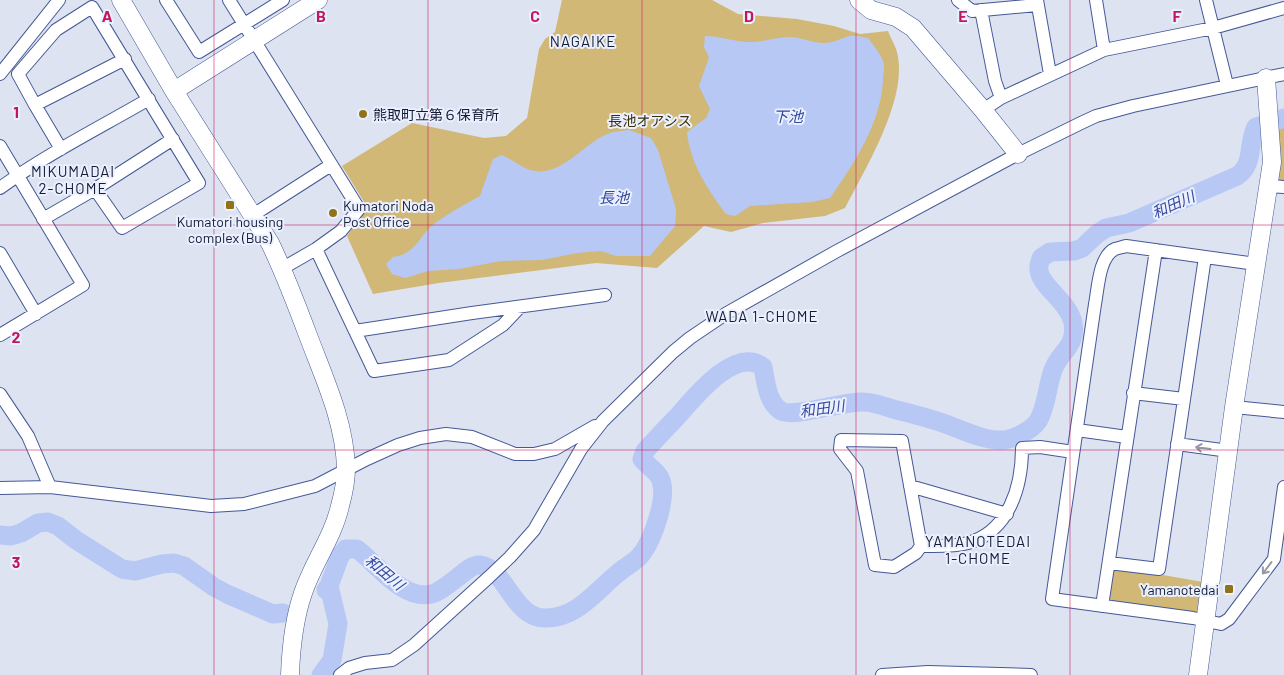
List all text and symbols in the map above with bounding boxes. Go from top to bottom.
text: A [102,6,113,25]
text: B [316,6,326,25]
text: C [530,6,540,25]
text: D [744,6,754,25]
text: E [958,6,968,25]
text: F [1173,6,1182,25]
district label: NAGAIKE [550,32,616,50]
text: 1 [13,102,19,121]
place label: 熊取町立第６保育所 [373,106,499,123]
water label: 下池 [773,107,805,125]
marker: 熊取町立第６保育所 [357,108,369,120]
park label: 長池オアシス [608,112,692,129]
district label: MIKUMADAI 2-CHOME [31,162,115,197]
water label: 和田川 [1149,186,1199,221]
water label: 長池 [599,188,631,206]
place label: Kumatori Noda Post Office [343,197,434,230]
marker: Kumatori housing complex (Bus) [224,199,236,211]
marker: Kumatori Noda Post Office [327,207,339,219]
place label: Kumatori housing complex (Bus) [177,213,283,246]
district label: WADA 1-CHOME [705,307,819,325]
text: 2 [12,327,21,346]
water label: 和田川 [798,396,848,420]
one-way arrow [1195,443,1211,453]
district label: YAMANOTEDAI 1-CHOME [925,532,1031,567]
water label: 和田川 [362,551,410,595]
text: 3 [12,552,20,571]
one-way arrow [1262,561,1272,575]
place label: Yamanotedai [1140,581,1219,598]
marker: Yamanotedai [1223,583,1235,595]

